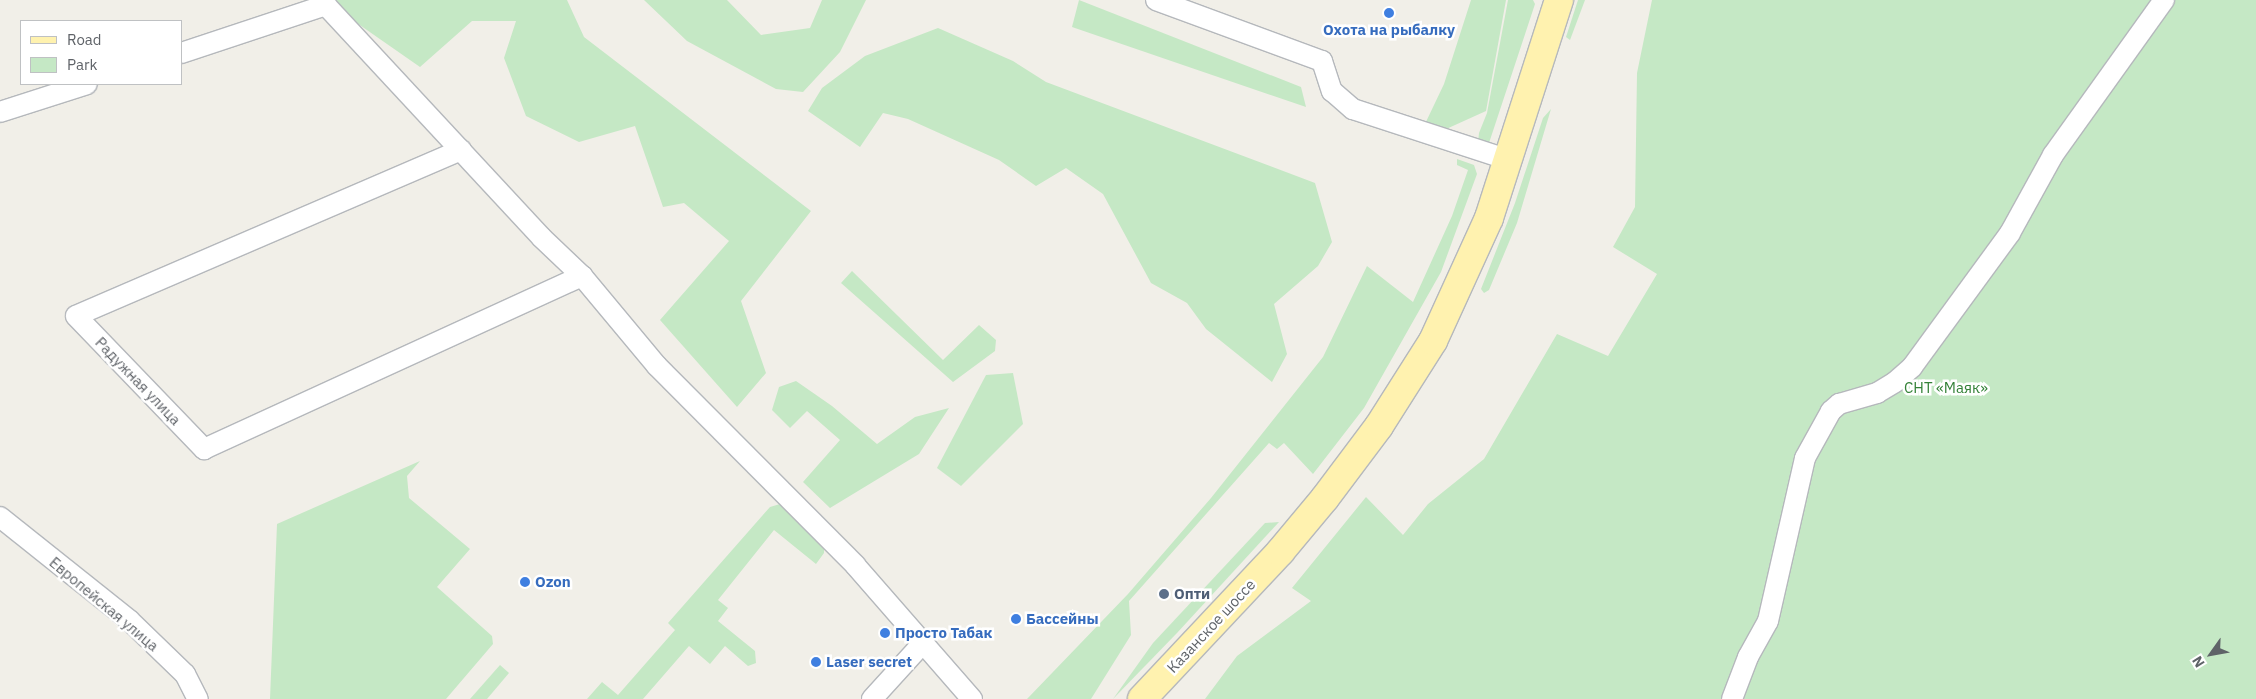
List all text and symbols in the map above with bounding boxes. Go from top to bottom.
marker: Охота на рыбалку [1383,7,1395,19]
legend [20,20,182,85]
place label: Охота на рыбалку [1323,21,1455,39]
text: Road [67,30,102,49]
text: Park [67,55,97,74]
street label: Радужная улица [92,333,184,429]
park label: СНТ «Маяк» [1904,379,1988,397]
street label: Европейская улица [46,553,162,655]
place label: Ozon [535,573,571,591]
street label: Казанское шоссе [1163,575,1259,677]
marker: Ozon [519,576,531,588]
place label: Опти [1174,585,1210,603]
marker: Опти [1158,588,1170,600]
place label: Бассейны [1026,610,1099,628]
marker: Бассейны [1010,613,1022,625]
place label: Просто Табак [895,624,992,642]
marker: Просто Табак [879,627,891,639]
north arrow [2186,629,2236,679]
place label: Laser secret [826,653,912,671]
text: N [2188,653,2209,671]
marker: Laser secret [810,656,822,668]

